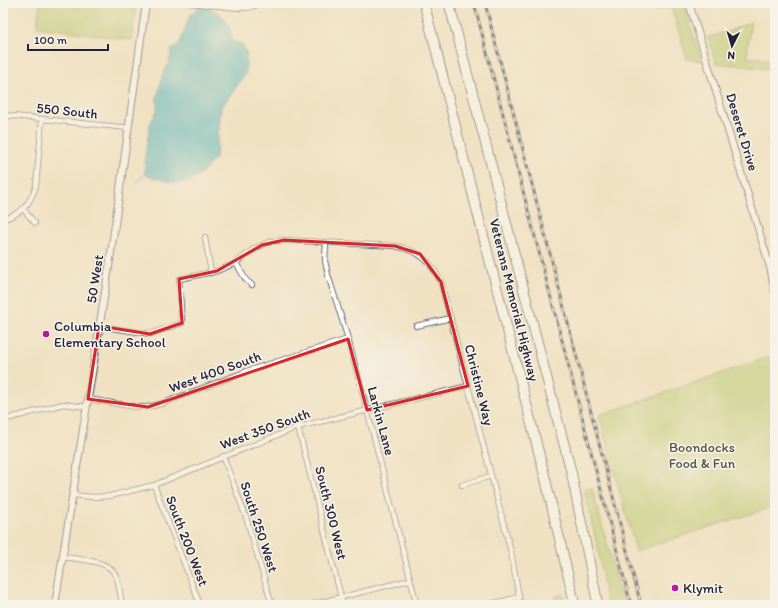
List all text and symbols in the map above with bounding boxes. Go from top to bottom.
scale bar [28,26,108,52]
north arrow [712,26,752,66]
text: 100 m [34,33,67,47]
text: N [727,49,735,62]
street label: Deseret Drive [722,91,762,173]
street label: 550 South [35,99,99,123]
street label: Veterans Memorial Highway [486,217,543,383]
street label: 50 West [83,254,107,304]
place label: Columbia Elementary School [54,318,166,351]
marker: Columbia Elementary School [41,329,51,339]
street label: Christine Way [461,343,497,428]
street label: West 400 South [167,347,263,397]
street label: Larkin Lane [364,385,398,458]
street label: West 350 South [218,405,312,453]
park label: Boondocks Food & Fun [669,439,736,472]
street label: South 300 West [311,464,351,562]
street label: South 250 West [236,479,282,575]
street label: South 200 West [162,493,212,589]
place label: Klymit [683,580,723,597]
marker: Klymit [670,583,680,593]

